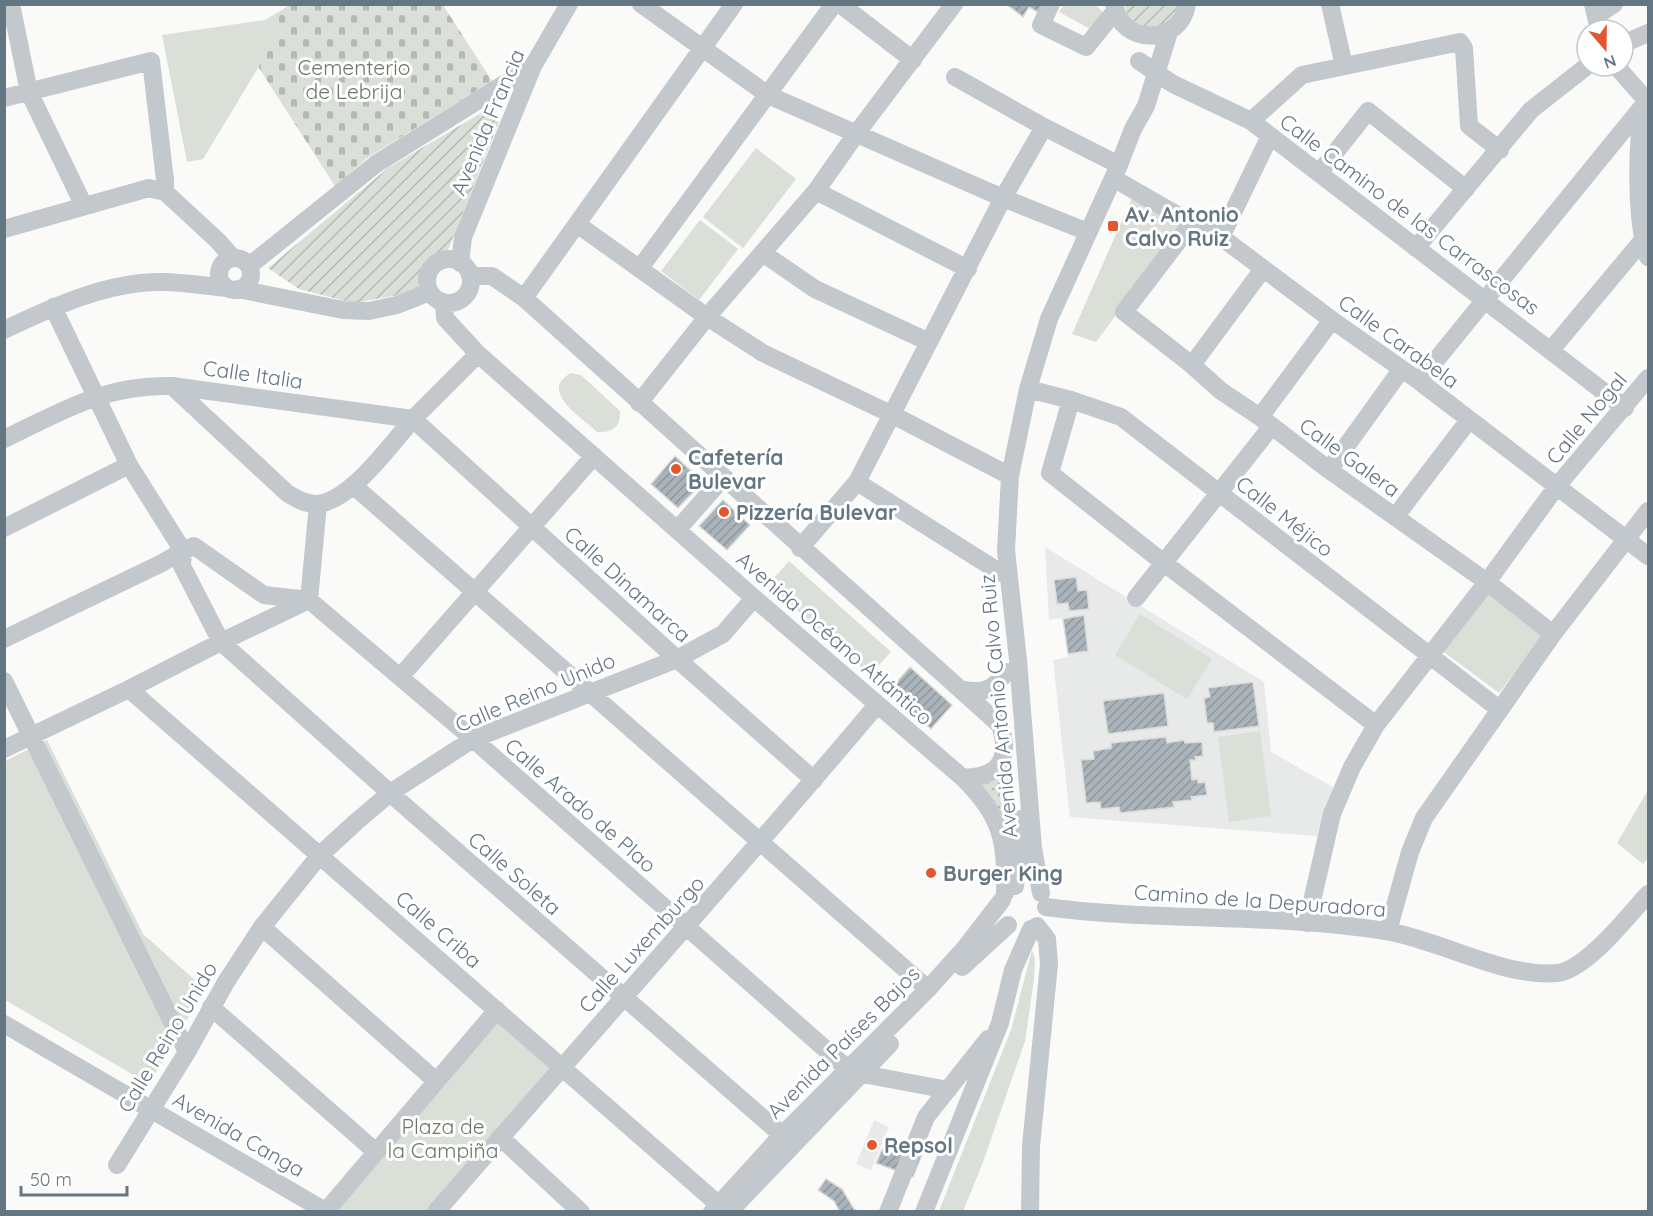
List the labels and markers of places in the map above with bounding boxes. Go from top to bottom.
place label: Av. Antonio Calvo Ruiz [1125,201,1239,251]
marker: Av. Antonio Calvo Ruiz [1106,219,1120,233]
place label: Cafetería Bulevar [688,444,783,494]
marker: Cafetería Bulevar [669,462,683,476]
place label: Pizzería Bulevar [736,499,897,525]
marker: Pizzería Bulevar [717,505,731,519]
place label: Burger King [943,860,1063,886]
marker: Burger King [924,866,938,880]
place label: Repsol [884,1132,953,1158]
marker: Repsol [865,1138,879,1152]

